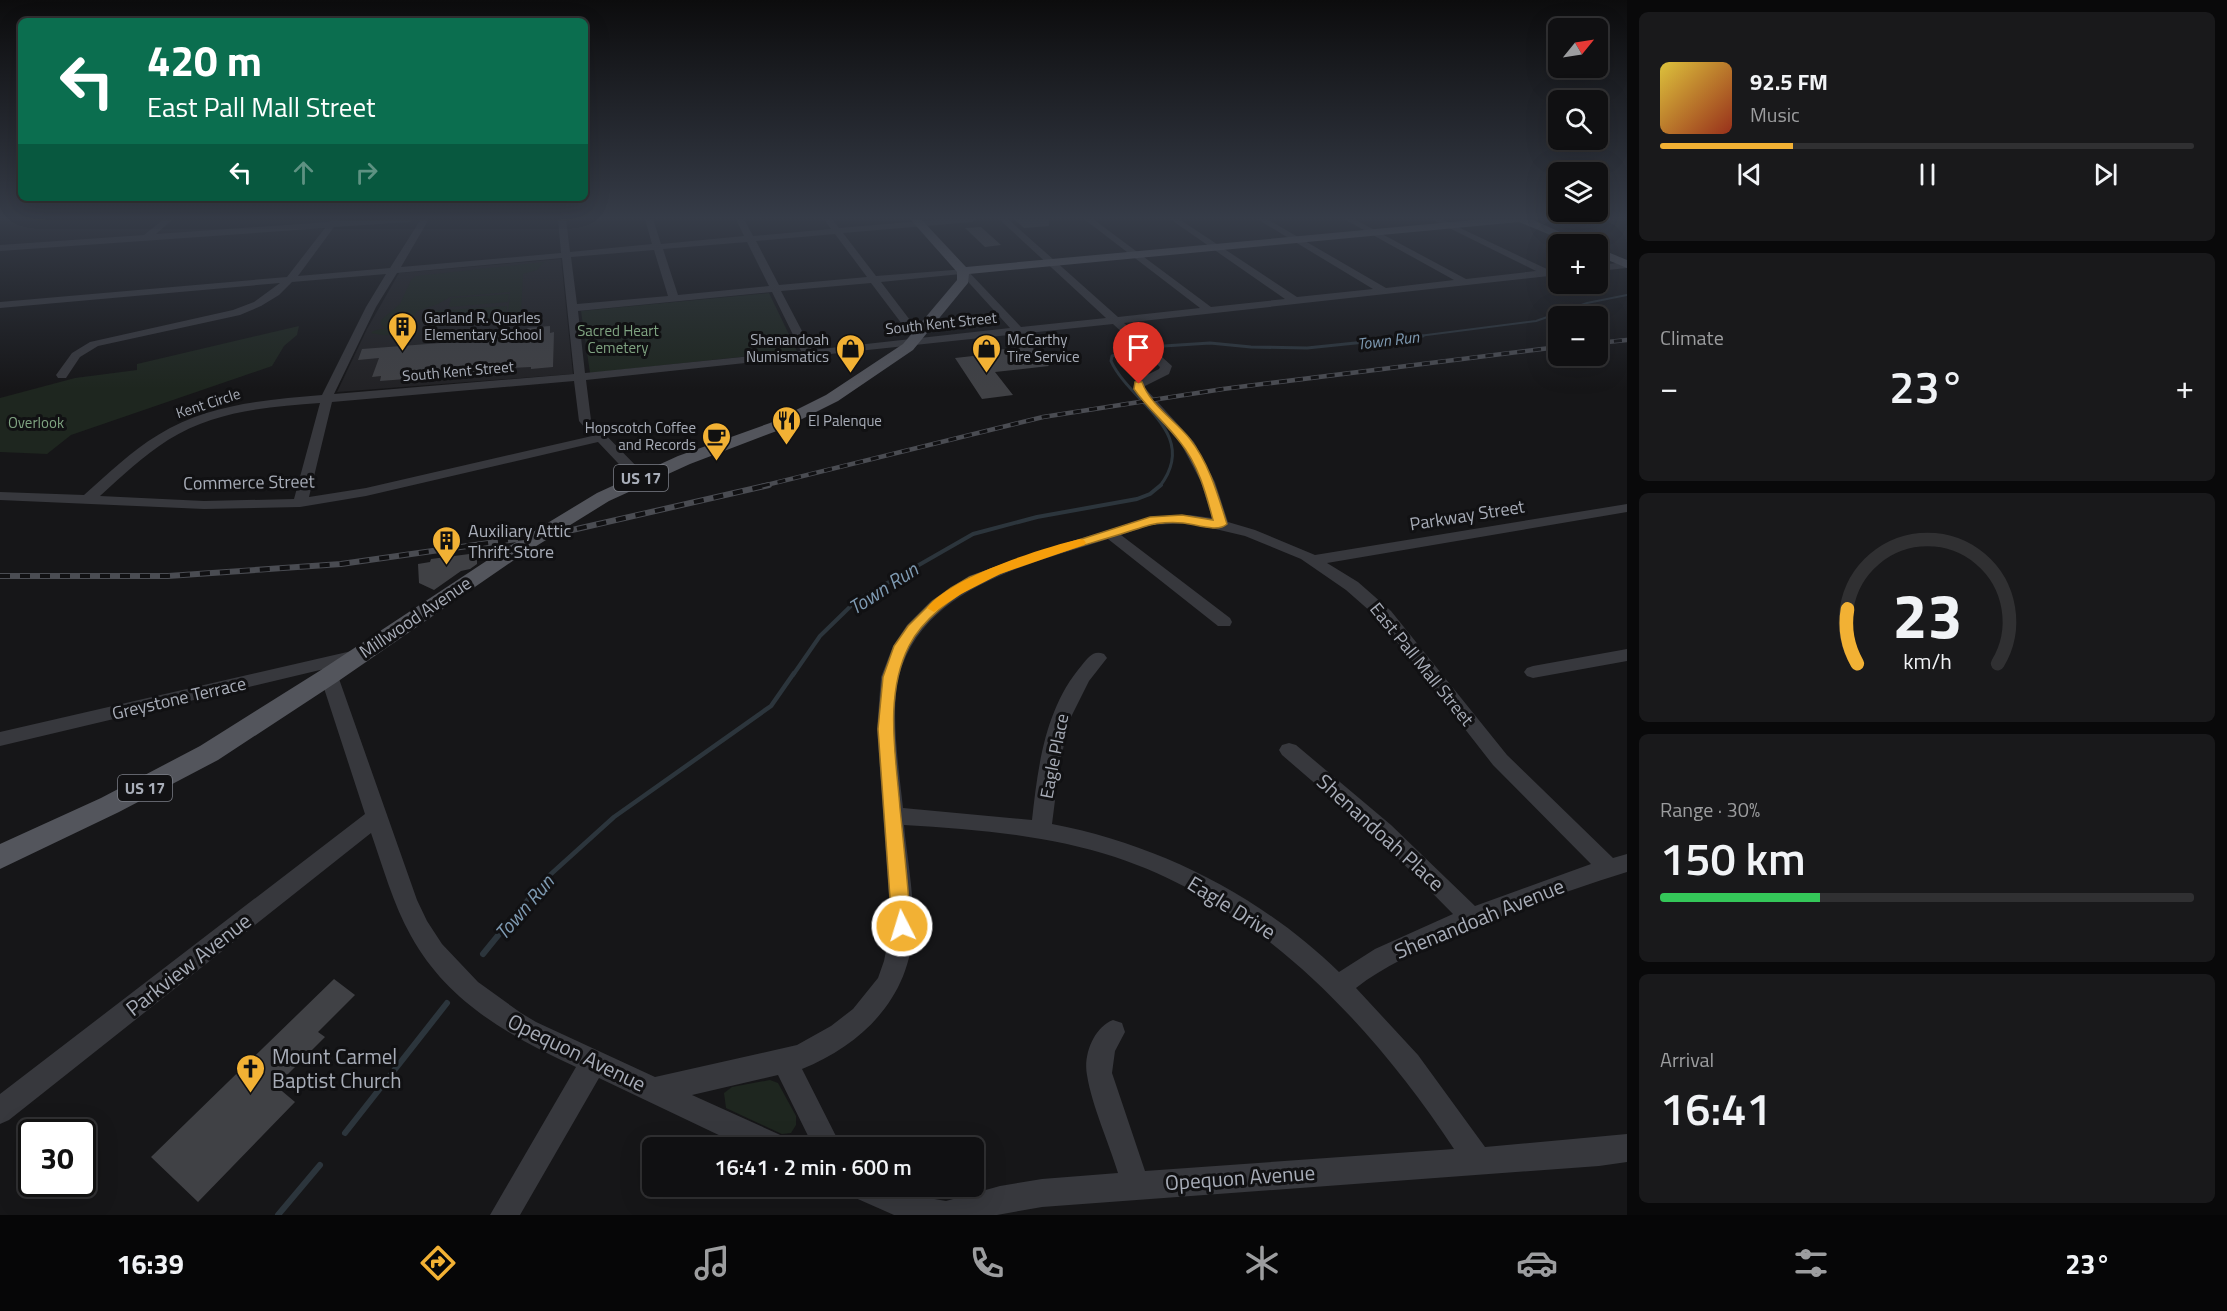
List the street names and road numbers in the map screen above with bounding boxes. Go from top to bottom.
street label: South Kent Street [884,306,999,340]
street label: South Kent Street [401,355,515,387]
street label: Kent Circle [173,382,243,424]
road number: US 17 [614,465,668,491]
street label: Commerce Street [183,467,316,497]
street label: Parkway Street [1408,492,1527,537]
street label: Millwood Avenue [354,570,476,664]
street label: East Pall Mall Street [1364,596,1481,732]
street label: Greystone Terrace [109,669,249,727]
street label: Eagle Place [1033,711,1075,801]
street label: Shenandoah Place [1310,766,1452,898]
road number: US 17 [118,775,172,801]
street label: Eagle Drive [1182,867,1282,947]
street label: Shenandoah Avenue [1389,869,1569,967]
street label: Parkview Avenue [118,905,258,1023]
street label: Opequon Avenue [502,1005,652,1099]
street label: Opequon Avenue [1164,1156,1316,1198]

